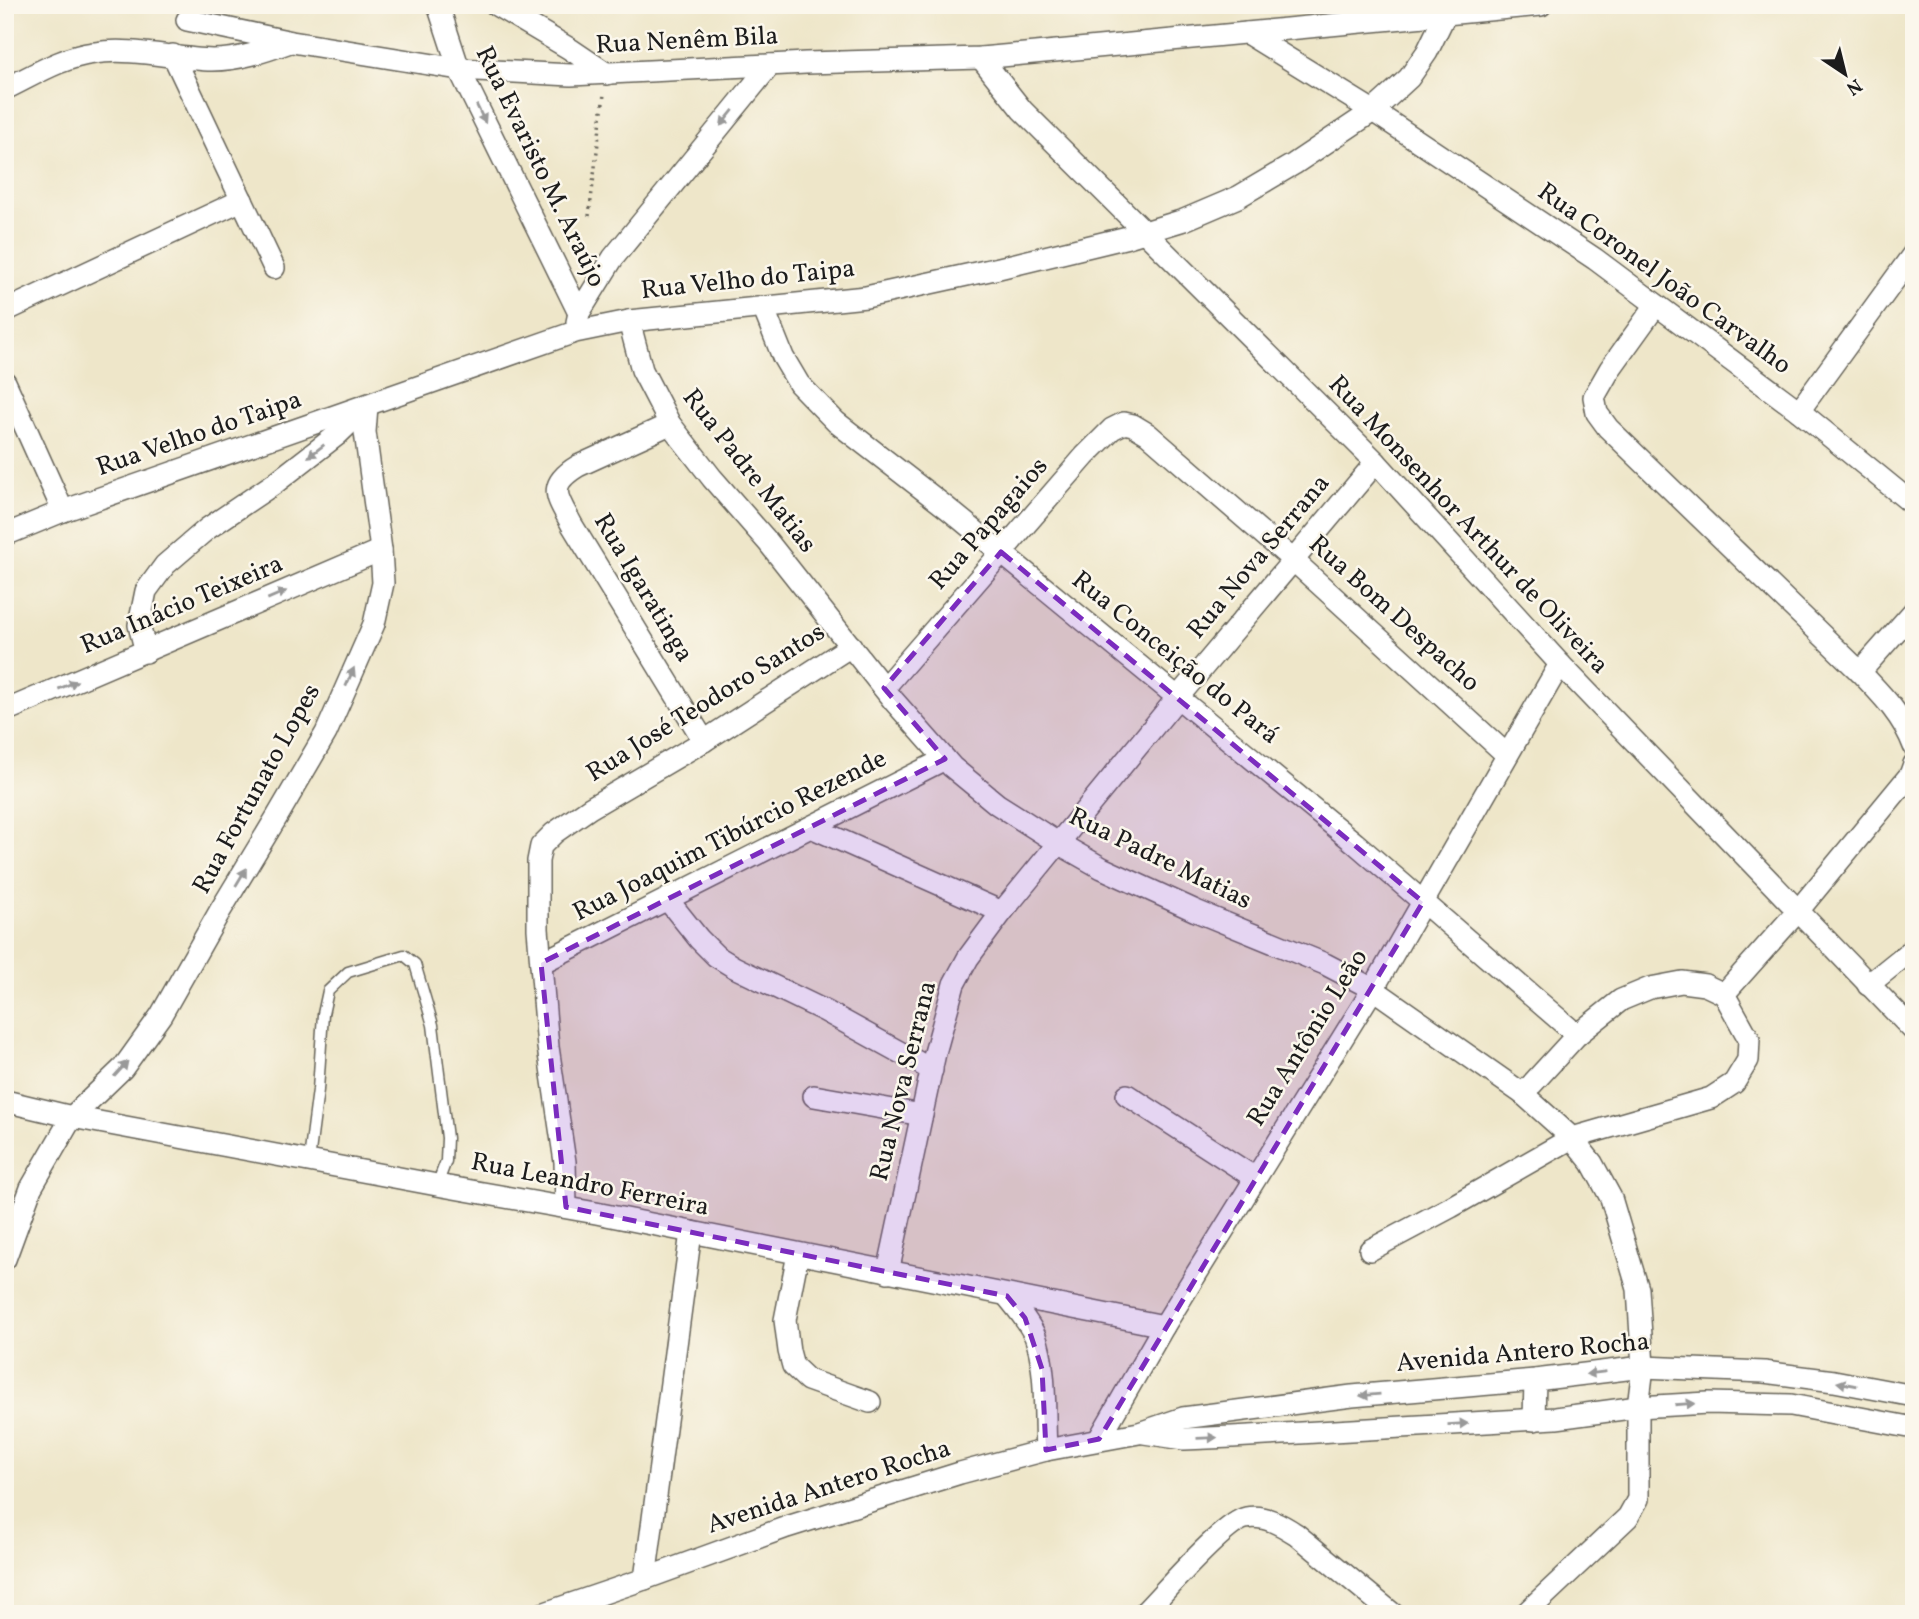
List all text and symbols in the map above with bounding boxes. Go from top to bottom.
street label: Rua Nenêm Bila [595,18,779,64]
north arrow [1811,38,1881,108]
street label: Rua Evaristo M. Araújo [466,40,614,294]
text: N [1840,72,1867,101]
one-way arrow [476,104,487,124]
one-way arrow [720,109,735,126]
street label: Rua Coronel João Carvalho [1530,175,1798,383]
street label: Rua Velho do Taipa [639,251,857,309]
street label: Rua Monsenhor Arthur de Oliveira [1320,368,1616,682]
street label: Rua Padre Matias [673,381,825,561]
street label: Rua Velho do Taipa [91,382,307,486]
one-way arrow [308,444,326,459]
street label: Rua Papagaios [921,450,1057,598]
street label: Rua Nova Serrana [1179,467,1339,647]
street label: Rua Igaratinga [584,507,702,669]
street label: Rua Bom Despacho [1300,527,1488,701]
street label: Rua Inácio Teixeira [75,546,289,664]
street label: Rua Conceição do Pará [1063,563,1287,753]
one-way arrow [267,589,287,601]
street label: Rua José Teodoro Santos [580,615,832,791]
one-way arrow [344,667,356,687]
street label: Rua Fortunato Lopes [184,677,330,901]
one-way arrow [58,679,78,691]
street label: Rua Joaquim Tibúrcio Rezende [567,741,893,931]
street label: Rua Padre Matias [1062,799,1258,919]
one-way arrow [235,867,248,886]
street label: Rua Antônio Leão [1239,942,1377,1134]
street label: Rua Nova Serrana [862,977,946,1185]
one-way arrow [112,1061,128,1078]
street label: Rua Leandro Ferreira [468,1144,712,1226]
street label: Avenida Antero Rocha [1395,1324,1651,1382]
one-way arrow [1585,1367,1607,1378]
one-way arrow [1836,1378,1858,1389]
one-way arrow [1358,1390,1380,1401]
one-way arrow [1674,1398,1696,1409]
one-way arrow [1447,1419,1469,1430]
street label: Avenida Antero Rocha [703,1431,955,1543]
one-way arrow [1196,1433,1218,1444]

